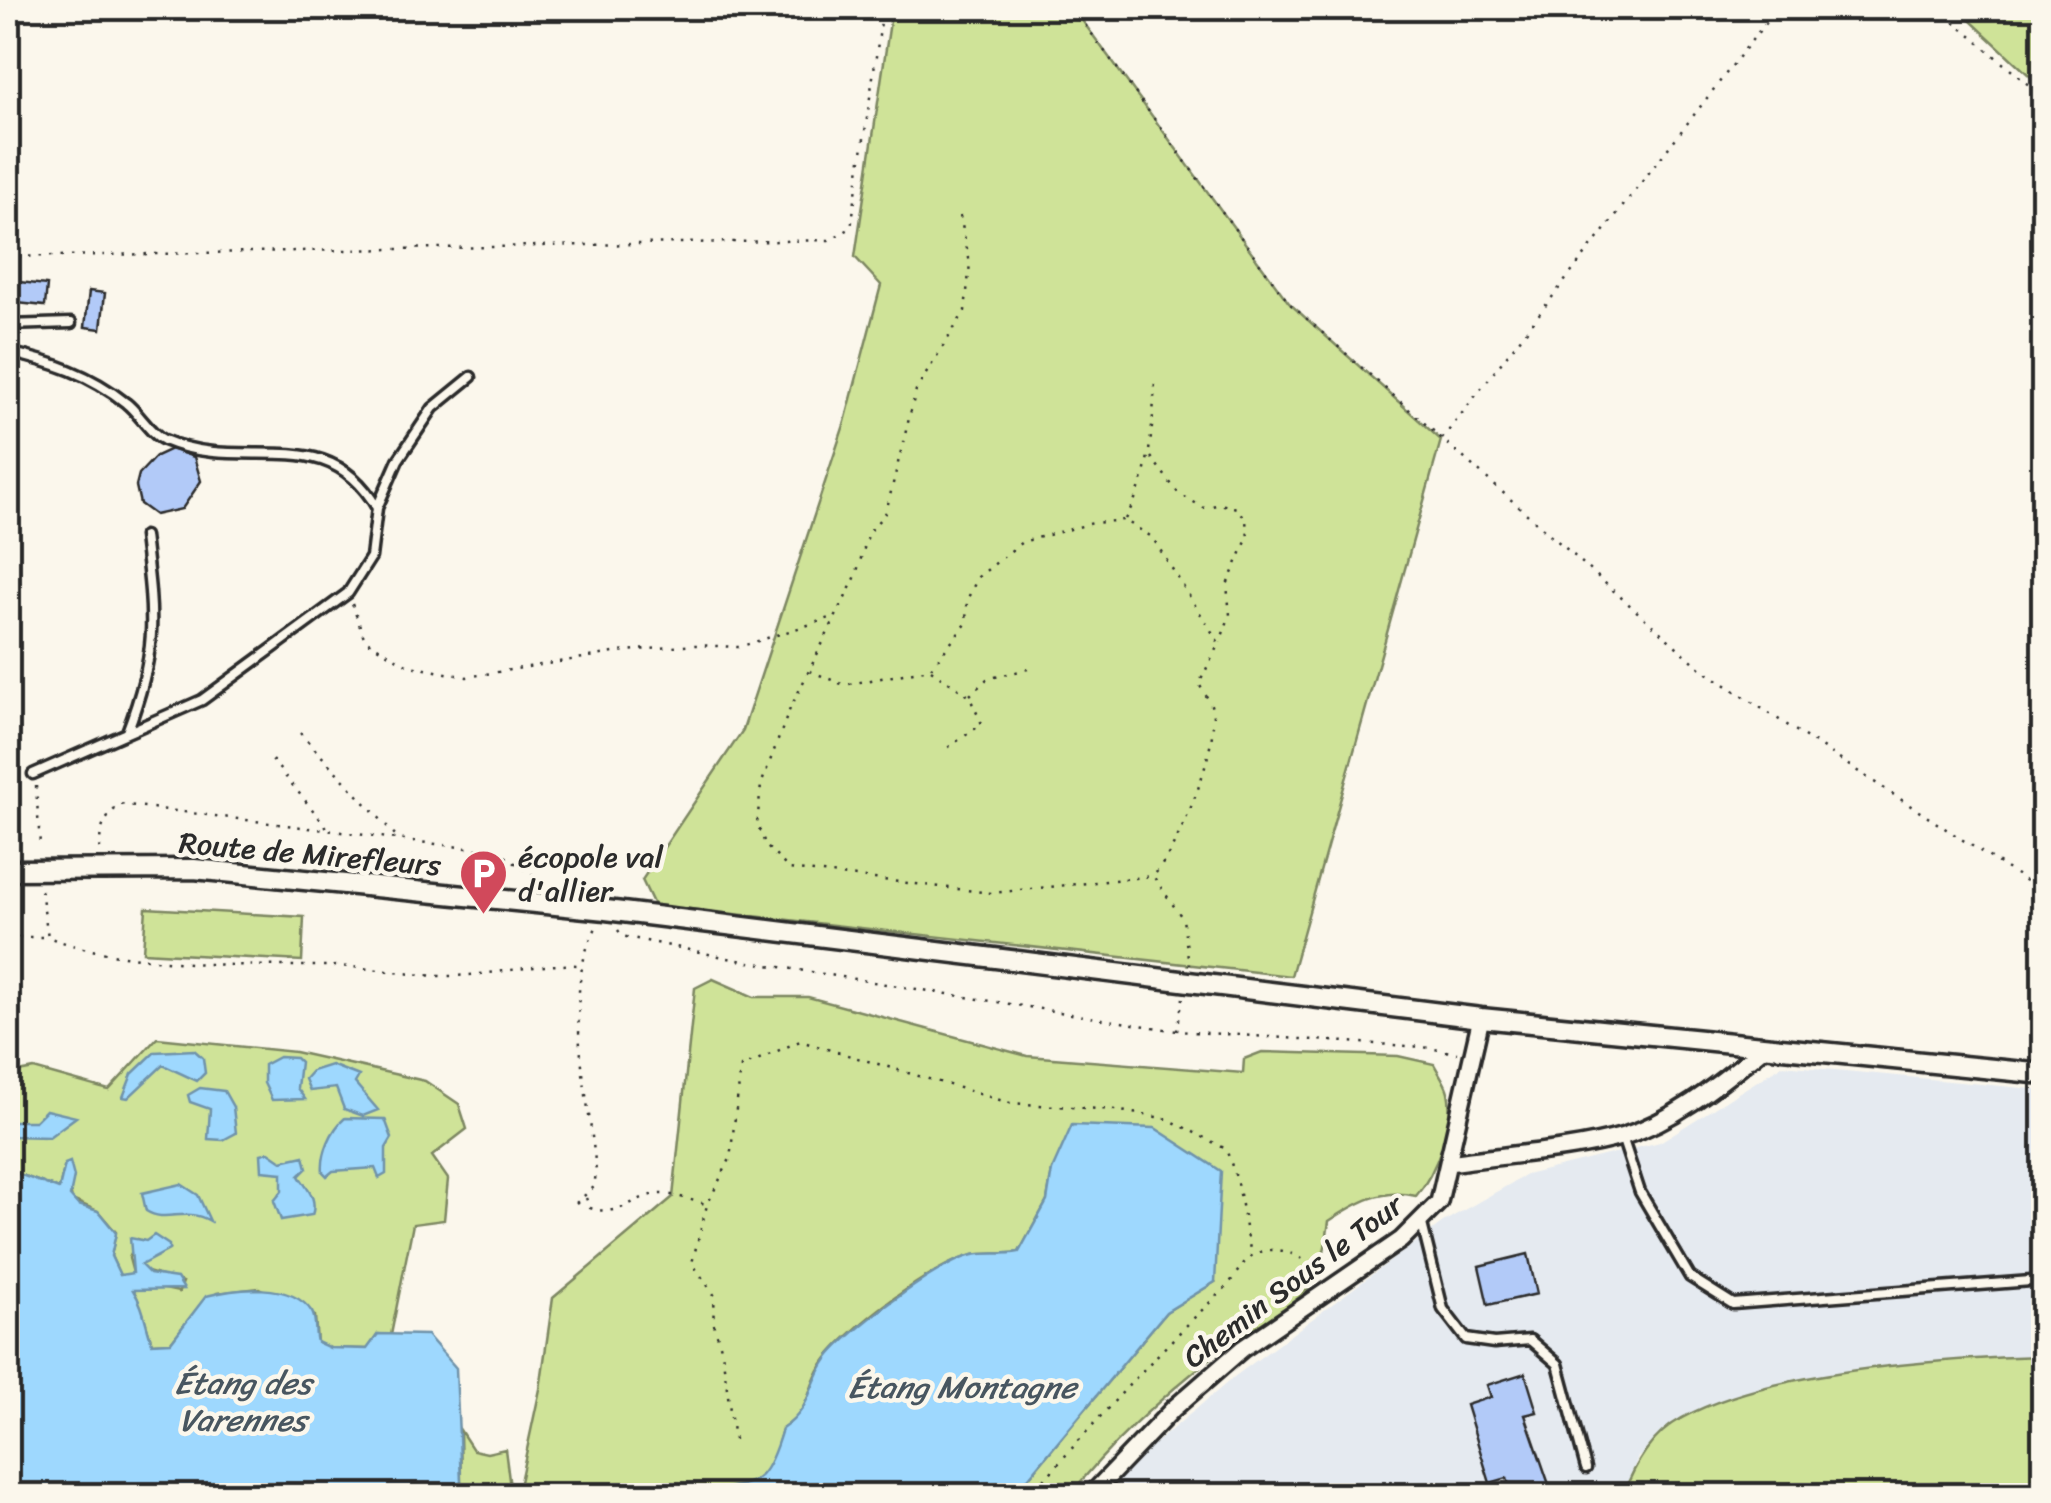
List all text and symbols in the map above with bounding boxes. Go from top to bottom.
street label: Route de Mirefleurs [177,816,443,892]
place label: écopole val d'allier [518,830,665,918]
parking icon: écopole val d'allier [457,848,509,916]
street label: Chemin Sous le Tour [1171,1178,1417,1382]
water label: Étang des Varennes [174,1355,315,1449]
water label: Étang Montagne [847,1359,1080,1416]

